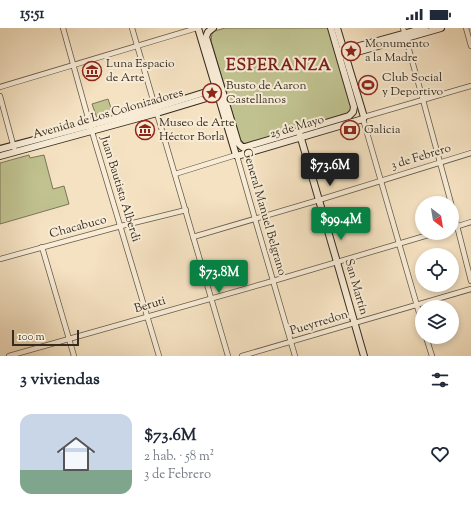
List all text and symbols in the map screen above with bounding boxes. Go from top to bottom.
text: 15:51 [20,4,44,25]
place label: Monumento a la Madre [365,35,430,67]
place icon: Monumento a la Madre [340,40,362,62]
place label: Luna Espacio de Arte [106,55,175,87]
district label: ESPERANZA [226,55,332,78]
museum icon: Luna Espacio de Arte [81,60,103,82]
place label: Club Social y Deportivo [382,69,444,101]
sports icon: Club Social y Deportivo [357,74,379,96]
place label: Busto de Aaron Castellanos [226,77,307,109]
place icon: Busto de Aaron Castellanos [201,82,223,104]
street label: Avenida de Los Colonizadores [31,84,186,144]
street label: 25 de Mayo [268,111,327,143]
place label: Museo de Arte Héctor Borla [159,114,235,146]
museum icon: Museo de Arte Héctor Borla [134,119,156,141]
bank icon: Galicia [339,119,361,141]
place label: Galicia [364,121,401,139]
street label: Juan Bautista Alberdi [95,133,145,245]
street label: 3 de Febrero [389,139,454,175]
street label: General Manuel Belgrano [237,146,291,278]
pin: $73.6M [297,153,363,187]
text: $73.6M [310,157,350,175]
north arrow [415,196,459,240]
map controls [415,196,459,344]
pin: $99.4M [308,207,374,241]
street label: Chacabuco [47,211,109,243]
text: $99.4M [320,211,362,229]
button: locate [415,248,459,292]
street label: San Martín [339,257,373,317]
pin: $73.8M [186,260,252,294]
text: $73.8M [199,264,239,282]
street label: Beruti [132,292,168,318]
button: layers [415,300,459,344]
street label: Pueyrredon [288,306,350,340]
scale bar [12,328,79,347]
text: 100 m [18,329,45,345]
text: 3 viviendas [20,368,100,392]
icon: filters [429,369,451,391]
text: $73.6M [144,424,196,448]
icon: home [52,430,100,478]
icon: heart [429,443,451,465]
text: 2 hab. · 58 m² [144,448,214,466]
text: 3 de Febrero [144,466,211,484]

